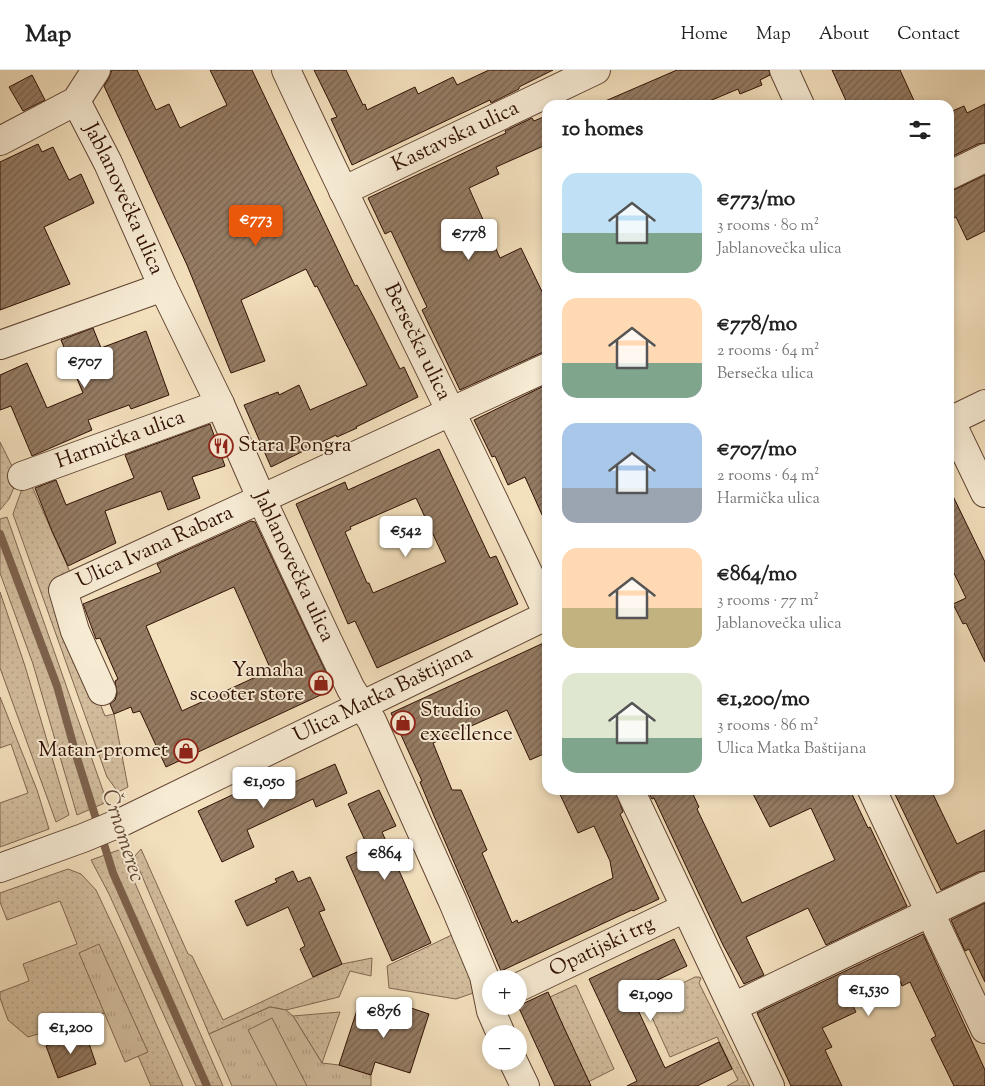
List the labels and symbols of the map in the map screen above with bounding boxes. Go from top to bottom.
street label: Kastavska ulica [387,94,525,180]
street label: Jablanovečka ulica [75,117,171,280]
pin: €773 [226,204,286,247]
pin: €778 [439,218,499,261]
street label: Bersečka ulica [375,279,458,406]
pin: €707 [55,346,115,389]
street label: Harmička ulica [52,403,190,477]
place label: Stara Pongra [238,431,352,461]
restaurant icon: Stara Pongra [208,433,234,459]
street label: Jablanovečka ulica [245,486,342,648]
street label: Ulica Ivana Rabara [72,498,239,597]
pin: €542 [376,516,436,558]
street label: Ulica Matka Baštijana [289,639,478,751]
place label: Yamaha scooter store [189,656,304,710]
shop icon: Yamaha scooter store [308,670,334,696]
place label: Studio excellence [420,696,513,750]
shop icon: Studio excellence [390,710,416,736]
place label: Matan-promet [38,736,168,766]
shop icon: Matan-promet [173,738,199,764]
pin: €1,050 [223,766,305,809]
water label: Črnomerec [92,785,153,887]
pin: €864 [355,838,415,881]
street label: Opatijski trg [544,910,660,985]
pin: €1,530 [828,974,910,1017]
pin: €1,090 [610,980,692,1022]
pin: €876 [354,996,414,1039]
pin: €1,200 [30,1012,112,1055]

